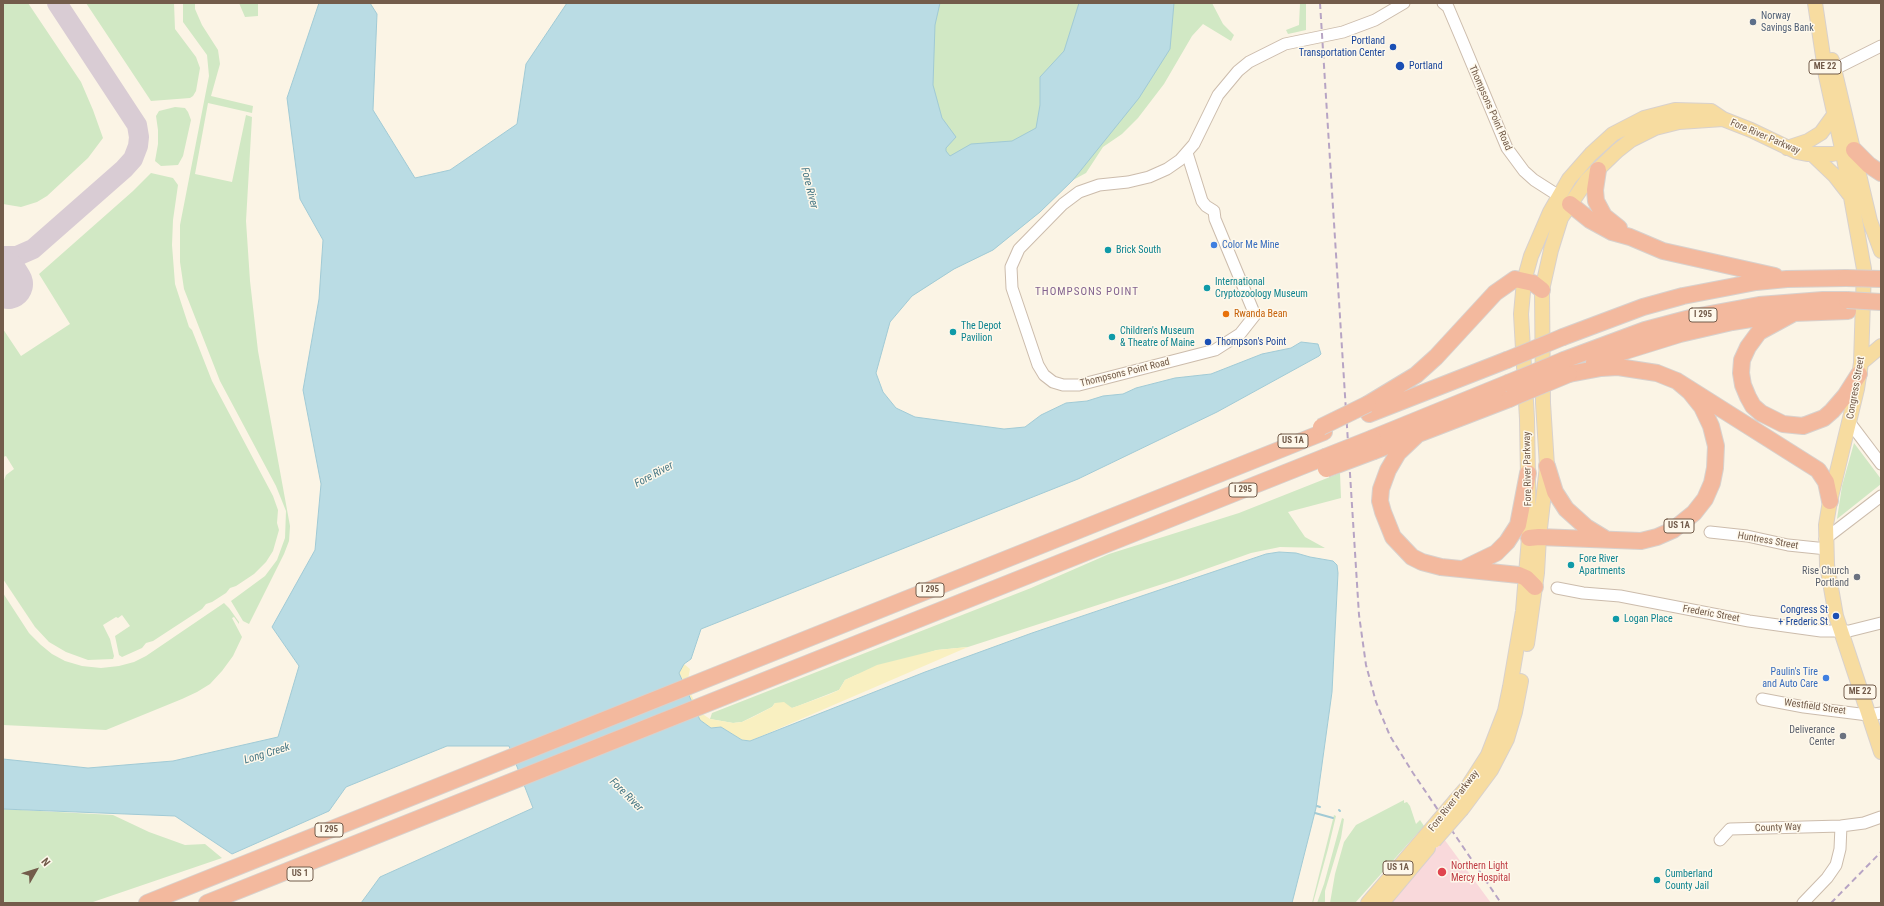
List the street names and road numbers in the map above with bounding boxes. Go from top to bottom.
road number: ME 22 [1809,60,1841,74]
street label: Thompsons Point Road [1466,64,1514,152]
street label: Fore River Parkway [1728,117,1802,157]
road number: I 295 [1689,308,1717,322]
street label: Thompsons Point Road [1079,356,1171,390]
street label: Congress Street [1845,356,1867,420]
street label: Fore River Parkway [1521,432,1535,506]
road number: US 1A [1278,434,1308,448]
road number: I 295 [1229,483,1257,497]
road number: US 1A [1664,519,1694,533]
street label: Huntress Street [1737,530,1799,552]
road number: I 295 [916,583,944,597]
street label: Frederic Street [1682,603,1740,625]
road number: ME 22 [1844,685,1876,699]
street label: Westfield Street [1783,697,1847,717]
street label: Fore River Parkway [1426,768,1482,834]
street label: County Way [1755,821,1801,835]
road number: I 295 [315,823,343,837]
road number: US 1A [1383,861,1413,875]
road number: US 1 [287,867,313,881]

